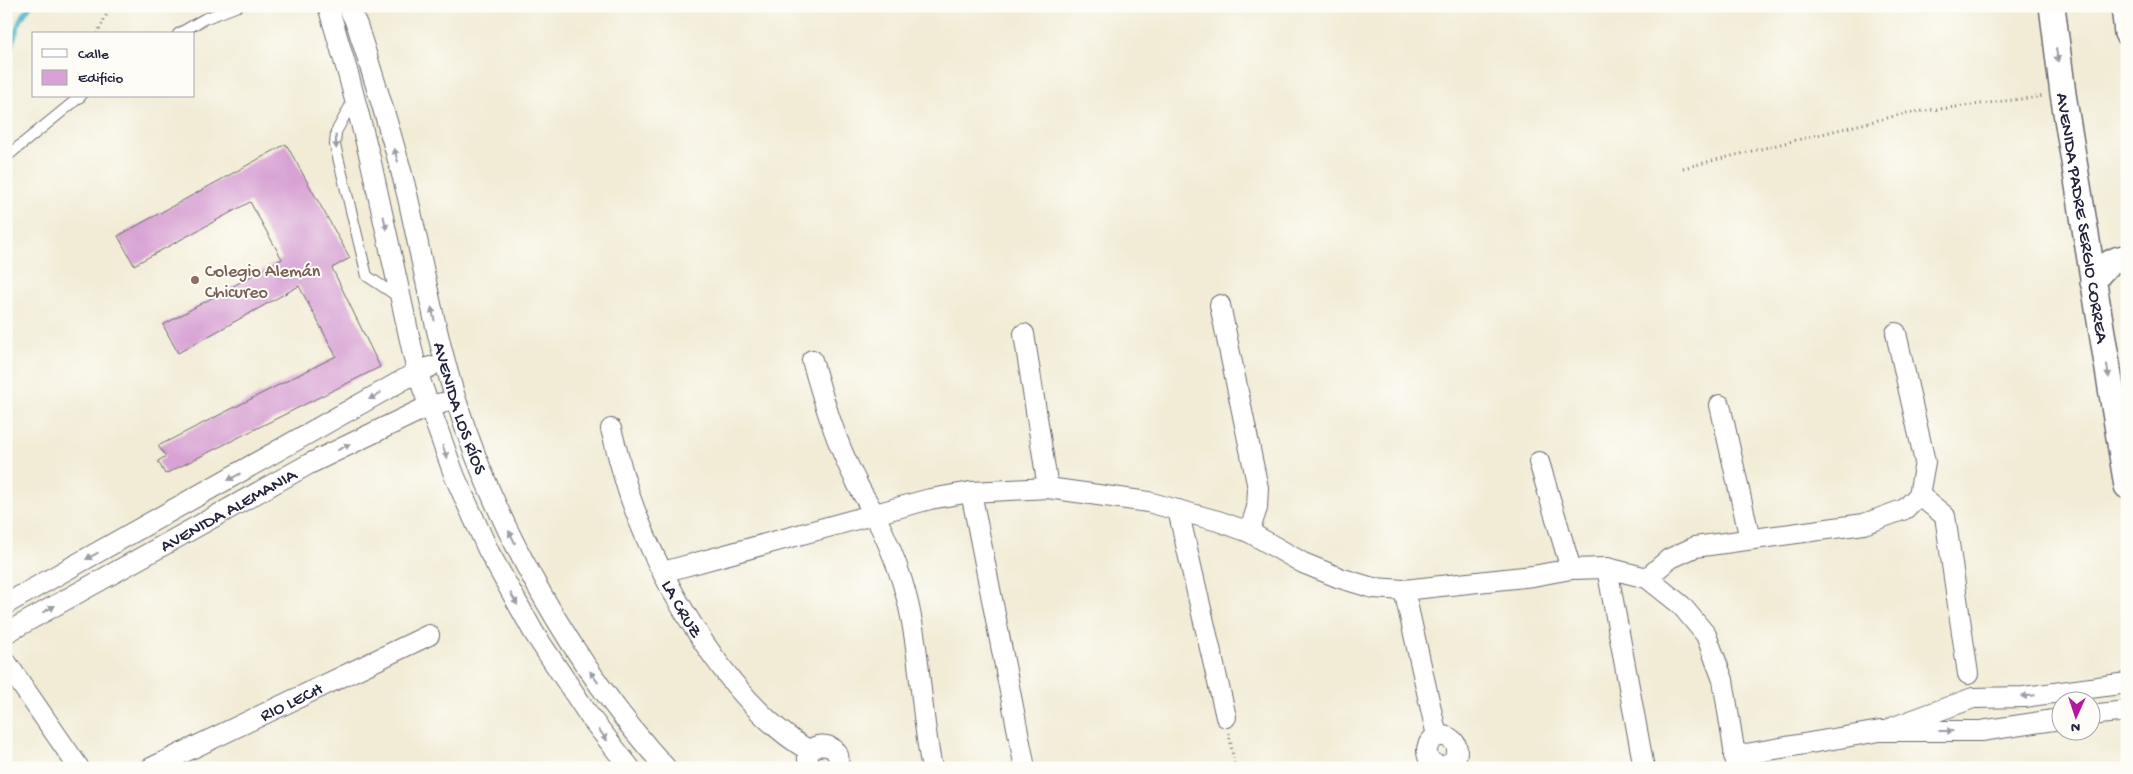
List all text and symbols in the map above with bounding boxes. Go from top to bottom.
legend [32,32,195,98]
text: Calle [78,46,109,64]
one-way arrow [2054,47,2062,63]
text: Edificio [78,70,124,88]
street label: AVENIDA PADRE SERGIO CORREA [2050,92,2112,346]
one-way arrow [332,135,340,151]
one-way arrow [392,148,400,163]
one-way arrow [381,215,389,230]
place label: Colegio Alemán Chicureo [205,262,321,304]
marker: Colegio Alemán Chicureo [189,274,201,286]
one-way arrow [429,306,437,321]
street label: AVENIDA LOS RÍOS [427,340,490,479]
one-way arrow [2104,363,2112,379]
one-way arrow [368,392,383,400]
one-way arrow [337,442,351,450]
one-way arrow [441,445,449,460]
street label: AVENIDA ALEMANIA [157,464,302,558]
one-way arrow [227,472,241,481]
one-way arrow [508,530,516,544]
one-way arrow [85,552,100,560]
street label: LA CRUZ [656,577,706,642]
one-way arrow [509,593,518,606]
one-way arrow [42,605,55,614]
one-way arrow [589,670,599,684]
street label: RIO LECH [257,679,327,727]
one-way arrow [2020,692,2036,700]
north arrow [2050,692,2100,742]
text: N [2070,718,2080,735]
one-way arrow [1938,727,1954,735]
one-way arrow [598,728,609,741]

